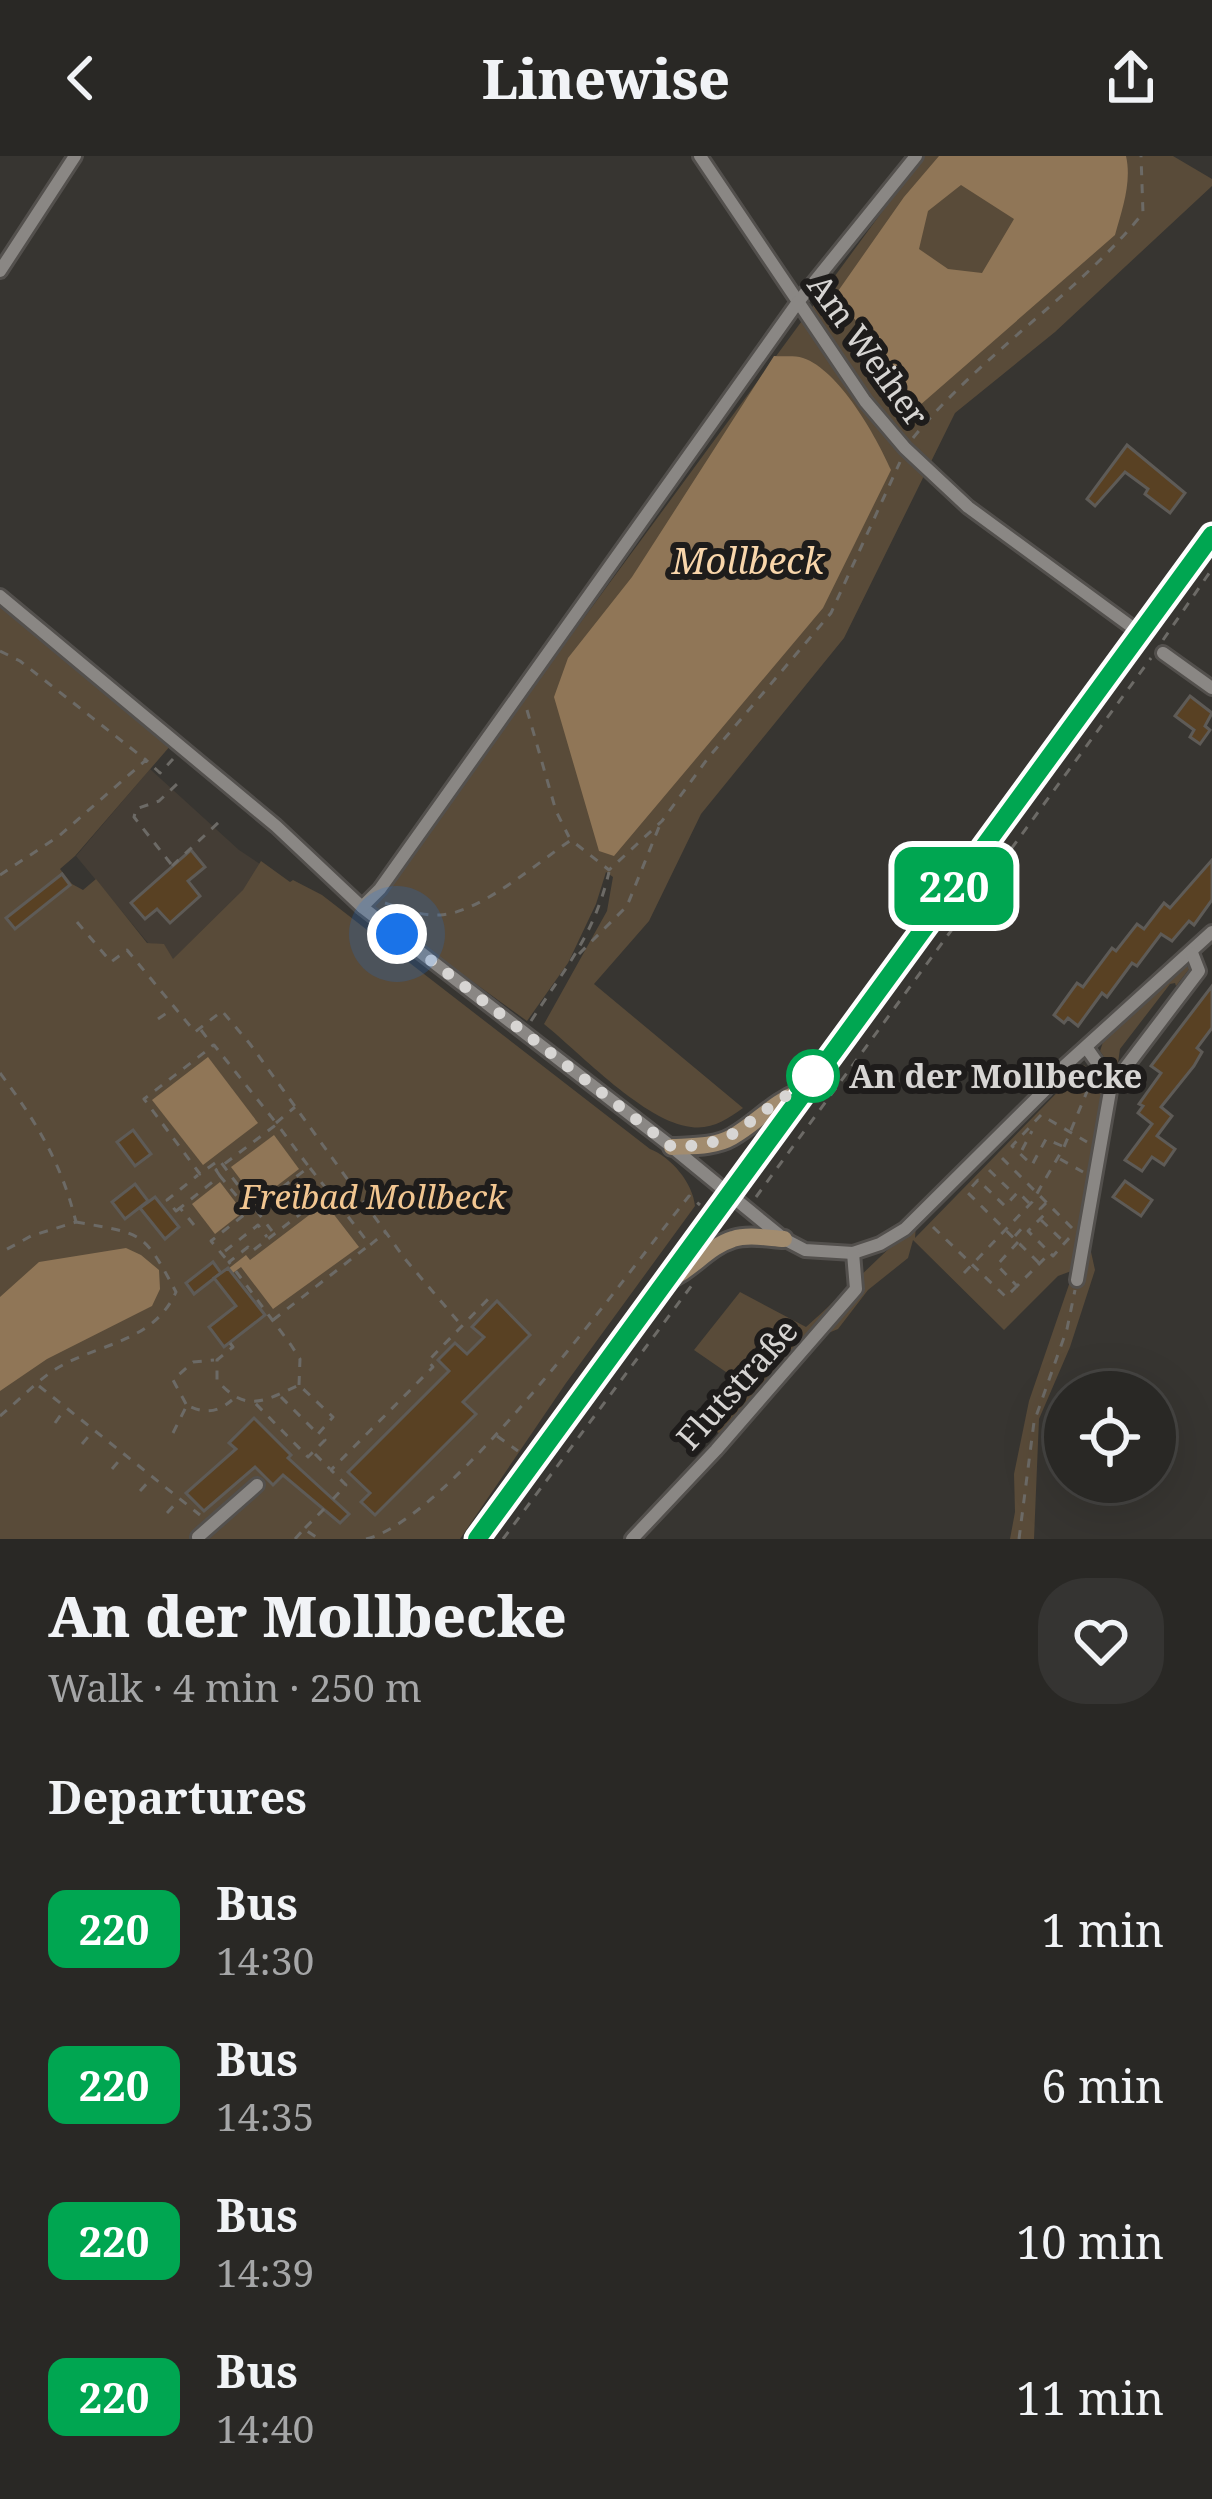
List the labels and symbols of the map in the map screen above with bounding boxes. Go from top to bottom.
street label: Am Weiher [798,264,939,435]
water label: Mollbeck [671,536,826,585]
line badge: 220 [885,847,1023,925]
your location [367,904,427,964]
marker: An der Mollbecke [788,1051,838,1101]
place label: An der Mollbecke [849,1053,1142,1098]
park label: Freibad Mollbeck [239,1174,507,1219]
street label: Flutstraße [666,1309,807,1459]

